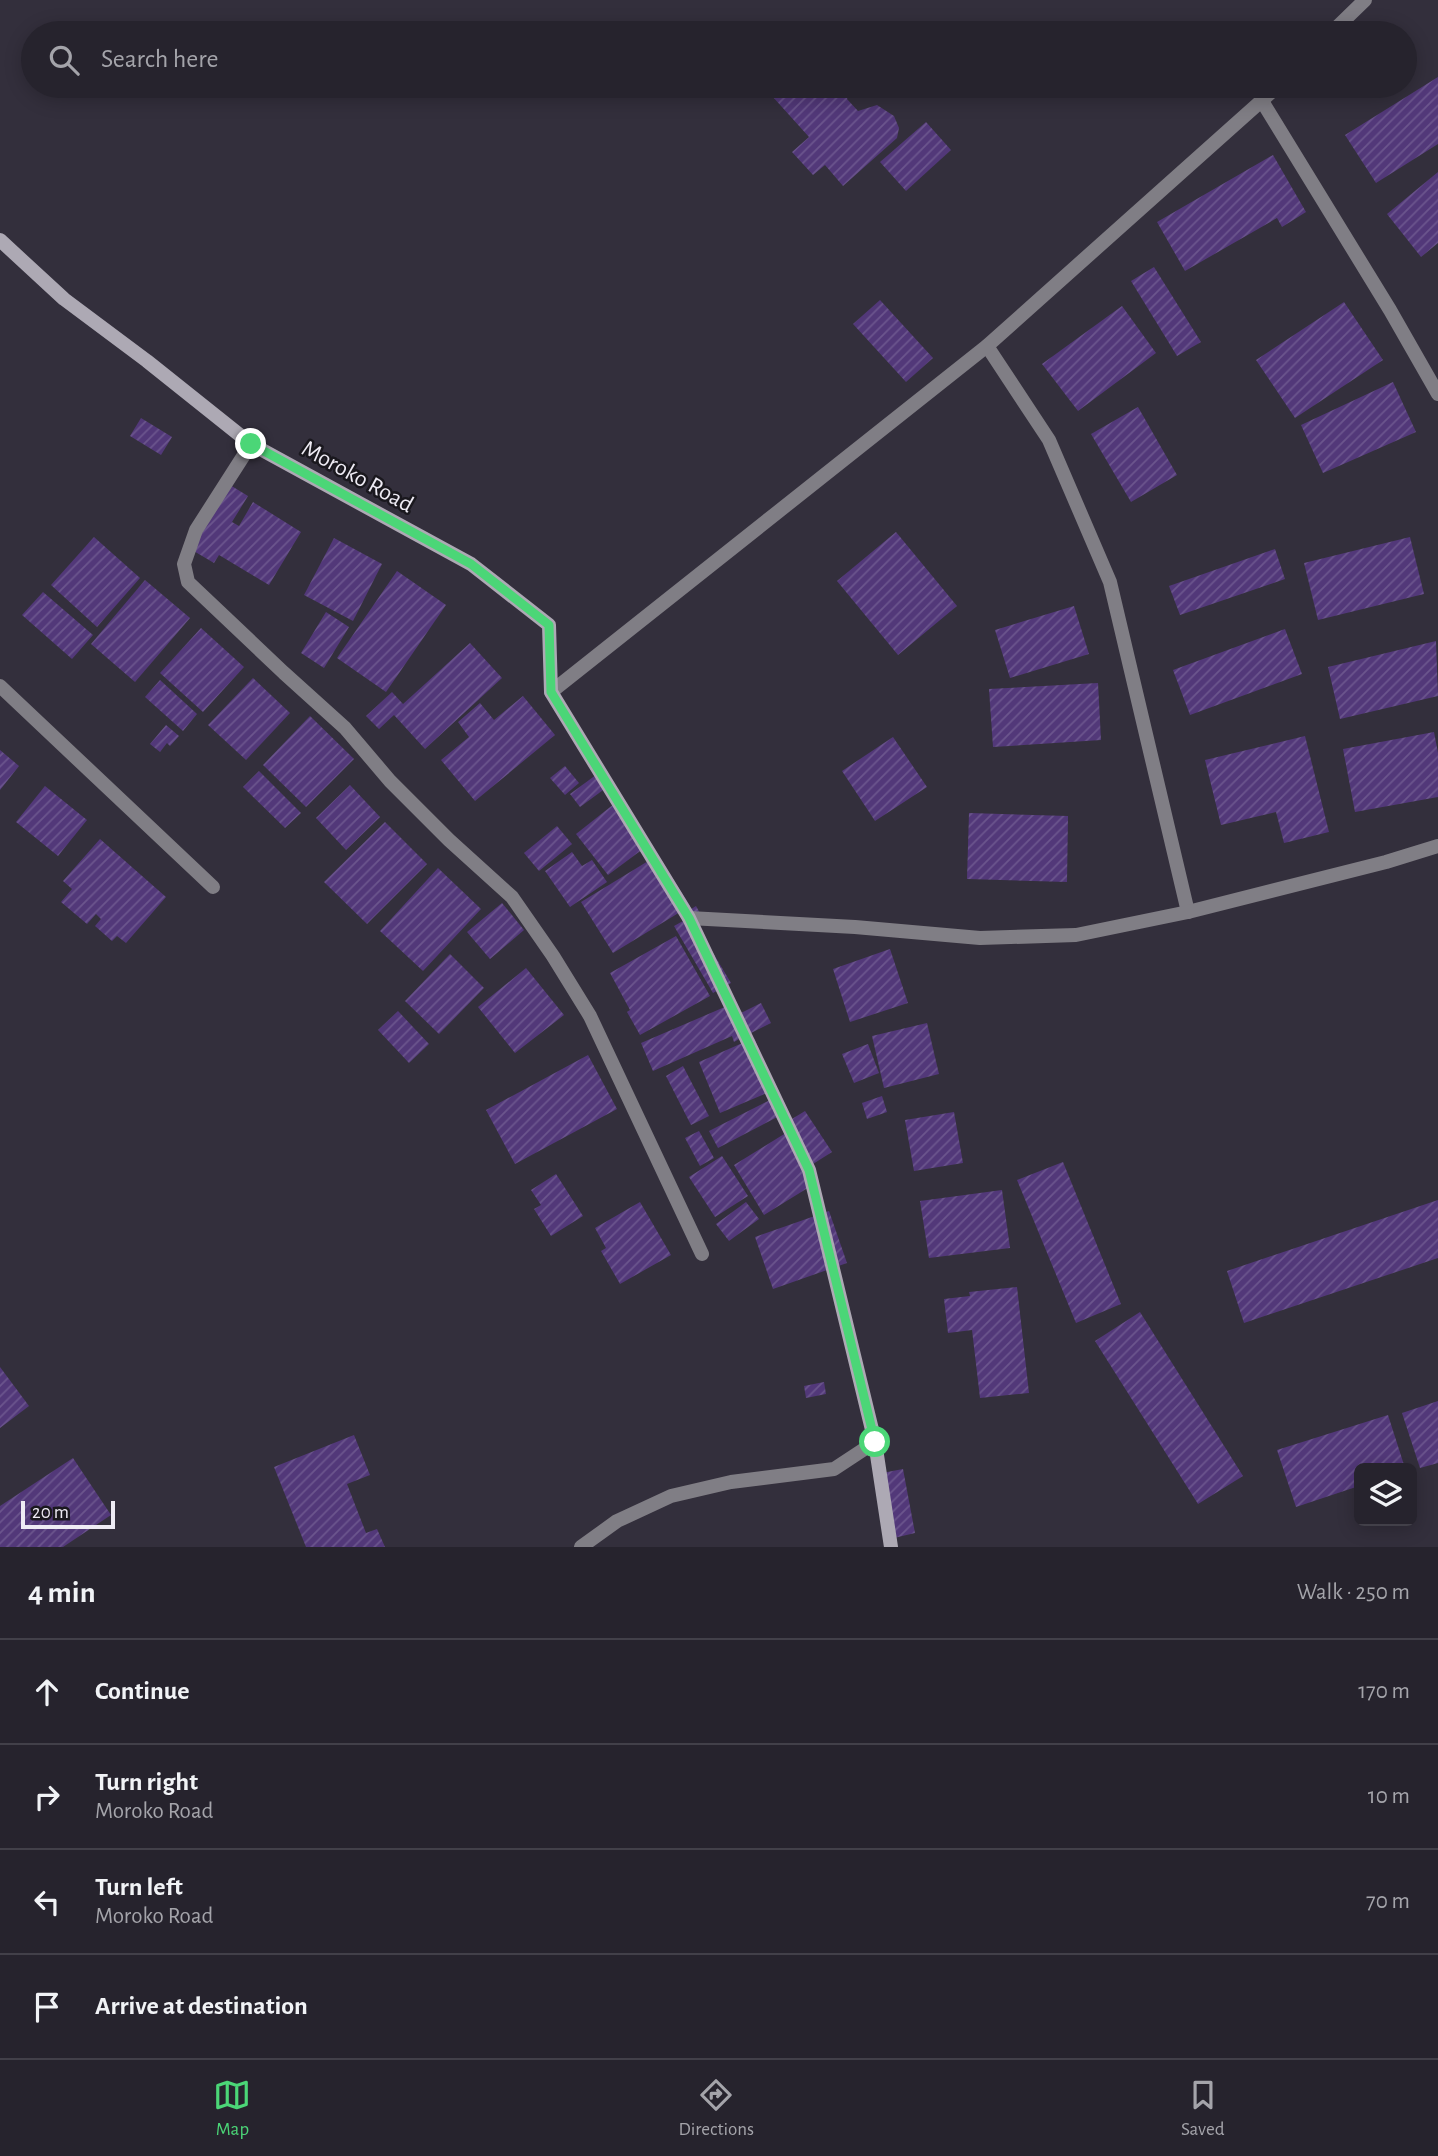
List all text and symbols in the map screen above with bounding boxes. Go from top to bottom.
search box [21,21,1417,98]
icon: search [45,41,83,79]
text: Search here [101,46,219,72]
route end [235,428,266,459]
street label: Moroko Road [298,436,417,517]
route start [859,1426,890,1457]
map controls [1354,1463,1417,1526]
button: layers [1354,1463,1417,1526]
scale bar [21,1498,116,1530]
text: 20 m [32,1503,69,1522]
text: 4 min [28,1578,96,1608]
text: Walk · 250 m [1297,1581,1410,1604]
icon: ahead [28,1673,66,1711]
text: Continue [95,1678,190,1704]
text: 170 m [1358,1680,1410,1703]
text: Turn right [95,1769,198,1795]
icon: right [28,1778,66,1816]
text: 10 m [1368,1785,1410,1808]
text: Moroko Road [95,1800,213,1823]
text: Turn left [95,1874,183,1900]
icon: left [28,1883,66,1921]
text: 70 m [1366,1890,1410,1913]
text: Moroko Road [95,1905,213,1928]
icon: arrive [28,1988,66,2026]
text: Arrive at destination [95,1993,308,2019]
tab: Map [213,2076,251,2141]
tab: Directions [678,2076,754,2141]
tab: Saved [1181,2076,1225,2141]

